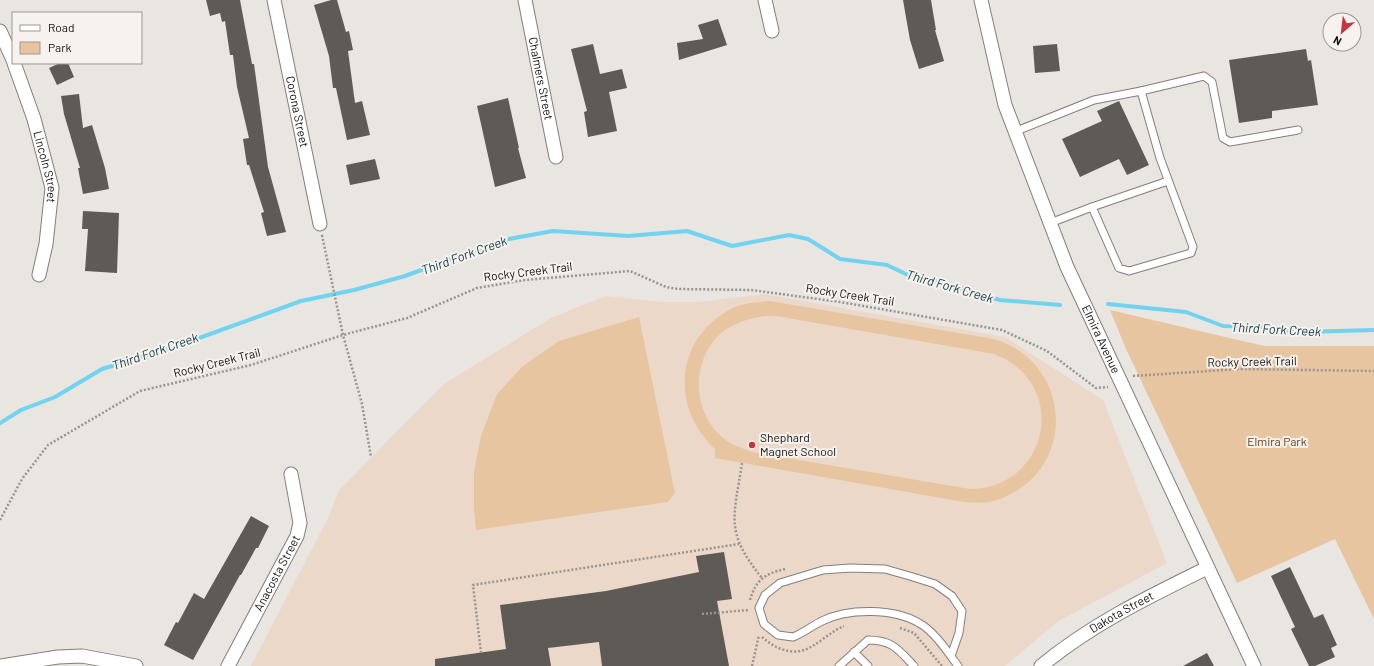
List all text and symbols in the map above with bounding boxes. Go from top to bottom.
legend [12,12,142,64]
north arrow [1322,12,1362,52]
text: Road [48,20,75,34]
text: N [1331,34,1343,49]
street label: Chalmers Street [526,36,557,121]
text: Park [48,40,72,54]
street label: Corona Street [284,75,312,148]
street label: Lincoln Street [31,129,60,204]
water label: Third Fork Creek [419,232,510,278]
street label: Rocky Creek Trail [483,259,573,283]
water label: Third Fork Creek [905,266,996,306]
street label: Rocky Creek Trail [805,280,895,308]
street label: Elmira Avenue [1080,302,1124,375]
water label: Third Fork Creek [1231,319,1322,339]
water label: Third Fork Creek [110,329,201,373]
street label: Rocky Creek Trail [172,344,262,380]
street label: Rocky Creek Trail [1207,353,1297,369]
place label: Shephard Magnet School [760,430,836,458]
park label: Elmira Park [1247,434,1307,448]
marker: Shephard Magnet School [747,440,757,450]
street label: Anacosta Street [250,532,302,613]
street label: Dakota Street [1086,588,1156,635]

